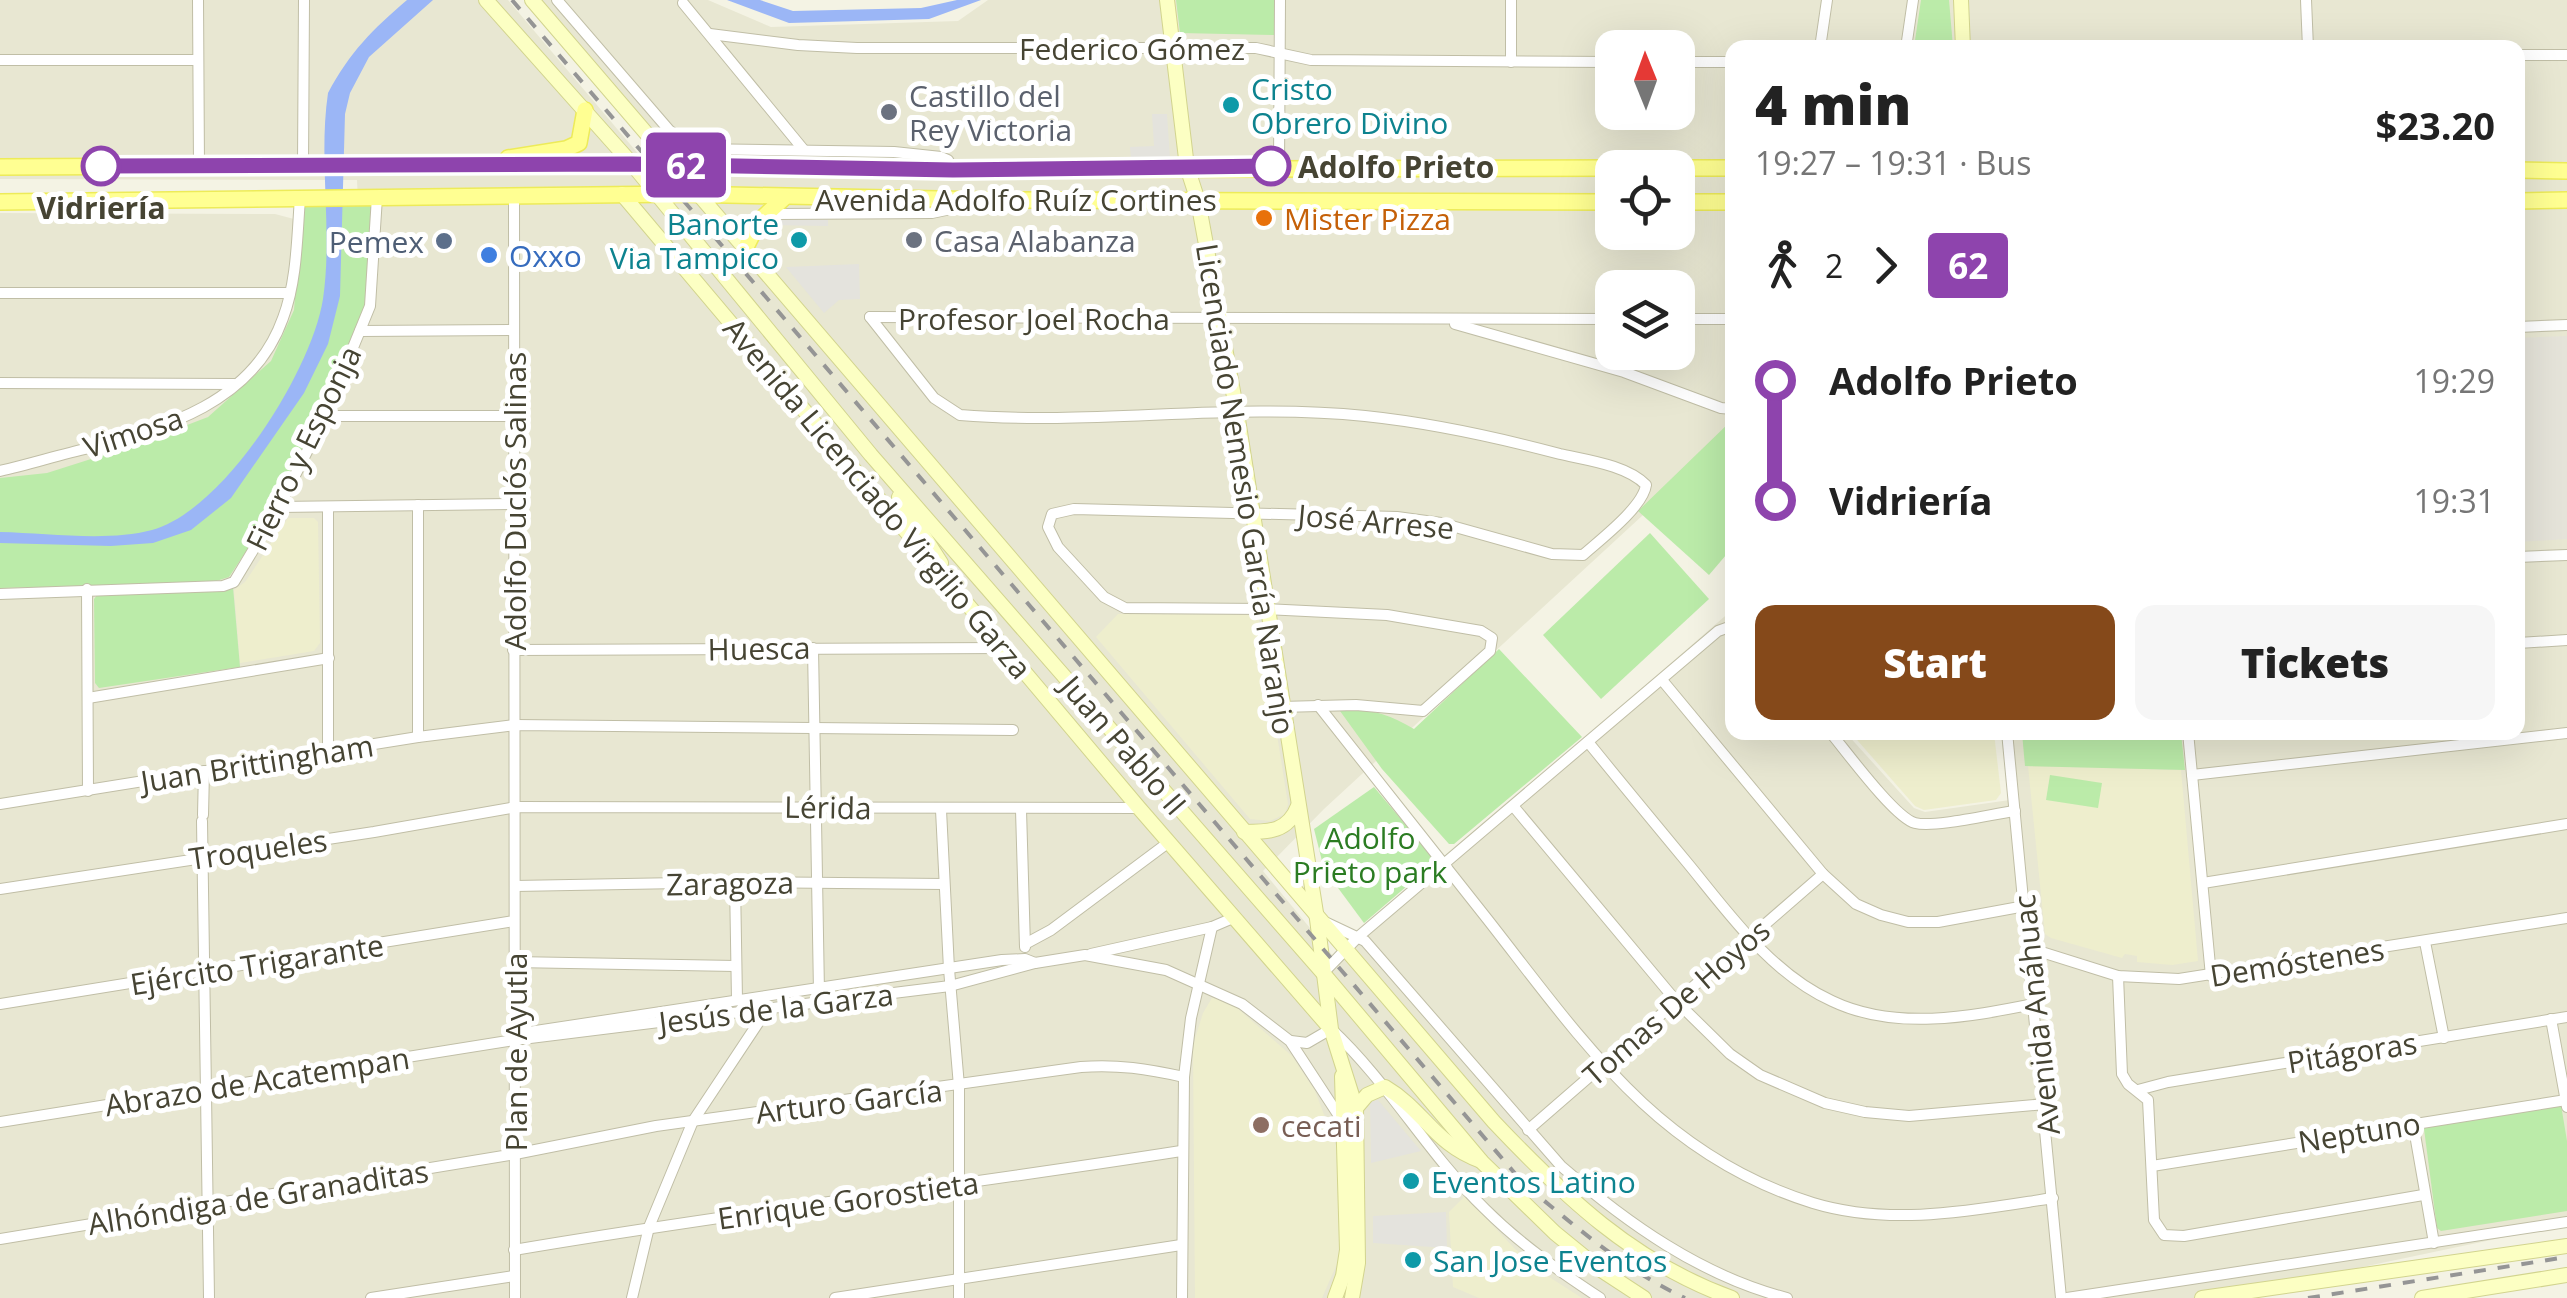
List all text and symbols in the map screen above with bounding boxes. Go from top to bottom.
street label: Federico Gómez [1019,28,1245,69]
north arrow [1595,30,1695,130]
map controls [1595,30,1695,370]
text: 4 min [1755,66,1911,141]
place label: Cristo Obrero Divino [1251,68,1448,143]
place label: Castillo del Rey Victoria [909,75,1072,150]
marker: Cristo Obrero Divino [1220,94,1242,116]
text: $23.20 [2376,99,2495,151]
marker: Castillo del Rey Victoria [878,101,900,123]
line badge: 62 [641,132,731,198]
text: 19:27 – 19:31 · Bus [1755,141,2031,184]
text: 62 [666,142,706,189]
place label: Adolfo Prieto [1298,146,1494,187]
marker: Vidriería [82,147,120,185]
marker: Adolfo Prieto [1252,147,1290,185]
button: locate [1595,150,1695,250]
street label: Avenida Adolfo Ruíz Cortines [815,179,1217,220]
place label: Vidriería [36,187,166,228]
place label: Mister Pizza [1284,198,1451,239]
place label: Banorte Via Tampico [610,203,779,278]
marker: Mister Pizza [1253,207,1275,229]
place label: Casa Alabanza [934,220,1136,261]
place label: Pemex [329,221,424,262]
marker: Banorte Via Tampico [788,229,810,251]
marker: Casa Alabanza [903,229,925,251]
marker: Pemex [433,230,455,252]
place label: Oxxo [509,235,582,276]
icon: walk [1755,238,1810,293]
icon: forward [1858,238,1913,293]
street label: Licenciado Nemesio García Naranjo [1187,240,1305,738]
text: 62 [1948,242,1988,289]
marker: Oxxo [478,244,500,266]
text: 2 [1825,244,1843,287]
button: layers [1595,270,1695,370]
street label: Profesor Joel Rocha [898,298,1170,339]
street label: Avenida Licenciado Virgilio Garza [715,309,1041,687]
street label: Fierro y Esponja [236,339,370,557]
street label: Adolfo Duclós Salinas [494,352,535,650]
text: Adolfo Prieto [1829,354,2078,406]
text: 19:29 [2413,359,2495,402]
street label: Vimosa [78,397,188,467]
text: Vidriería [1829,474,1992,526]
text: 19:31 [2413,479,2495,522]
street label: José Arrese [1293,493,1456,548]
button: Start [1755,605,2115,720]
button: Tickets [2135,605,2495,720]
street label: Huesca [707,627,811,669]
street label: Juan Pablo II [1050,664,1196,824]
street label: Juan Brittingham [135,724,376,802]
street label: Lérida [784,786,872,828]
park label: Adolfo Prieto park [1293,817,1447,892]
street label: Troqueles [186,819,330,879]
street label: Zaragoza [666,861,794,905]
street label: Avenida Anáhuac [2003,893,2069,1137]
street label: Tomas De Hoyos [1574,909,1778,1095]
street label: Ejército Trigarante [127,924,387,1004]
street label: Demóstenes [2207,928,2387,996]
street label: Plan de Ayutla [495,953,536,1151]
street label: Jesús de la Garza [653,973,896,1043]
street label: Pitágoras [2284,1022,2420,1082]
street label: Abrazo de Acatempan [102,1037,412,1125]
street label: Arturo García [753,1069,945,1133]
street label: Neptuno [2295,1102,2423,1162]
place label: cecati [1281,1105,1362,1146]
marker: cecati [1250,1114,1272,1136]
street label: Alhóndiga de Granaditas [85,1150,431,1244]
street label: Enrique Gorostieta [715,1161,981,1239]
place label: Eventos Latino [1431,1161,1636,1202]
marker: Eventos Latino [1400,1170,1422,1192]
place label: San Jose Eventos [1433,1240,1667,1281]
marker: San Jose Eventos [1402,1249,1424,1271]

